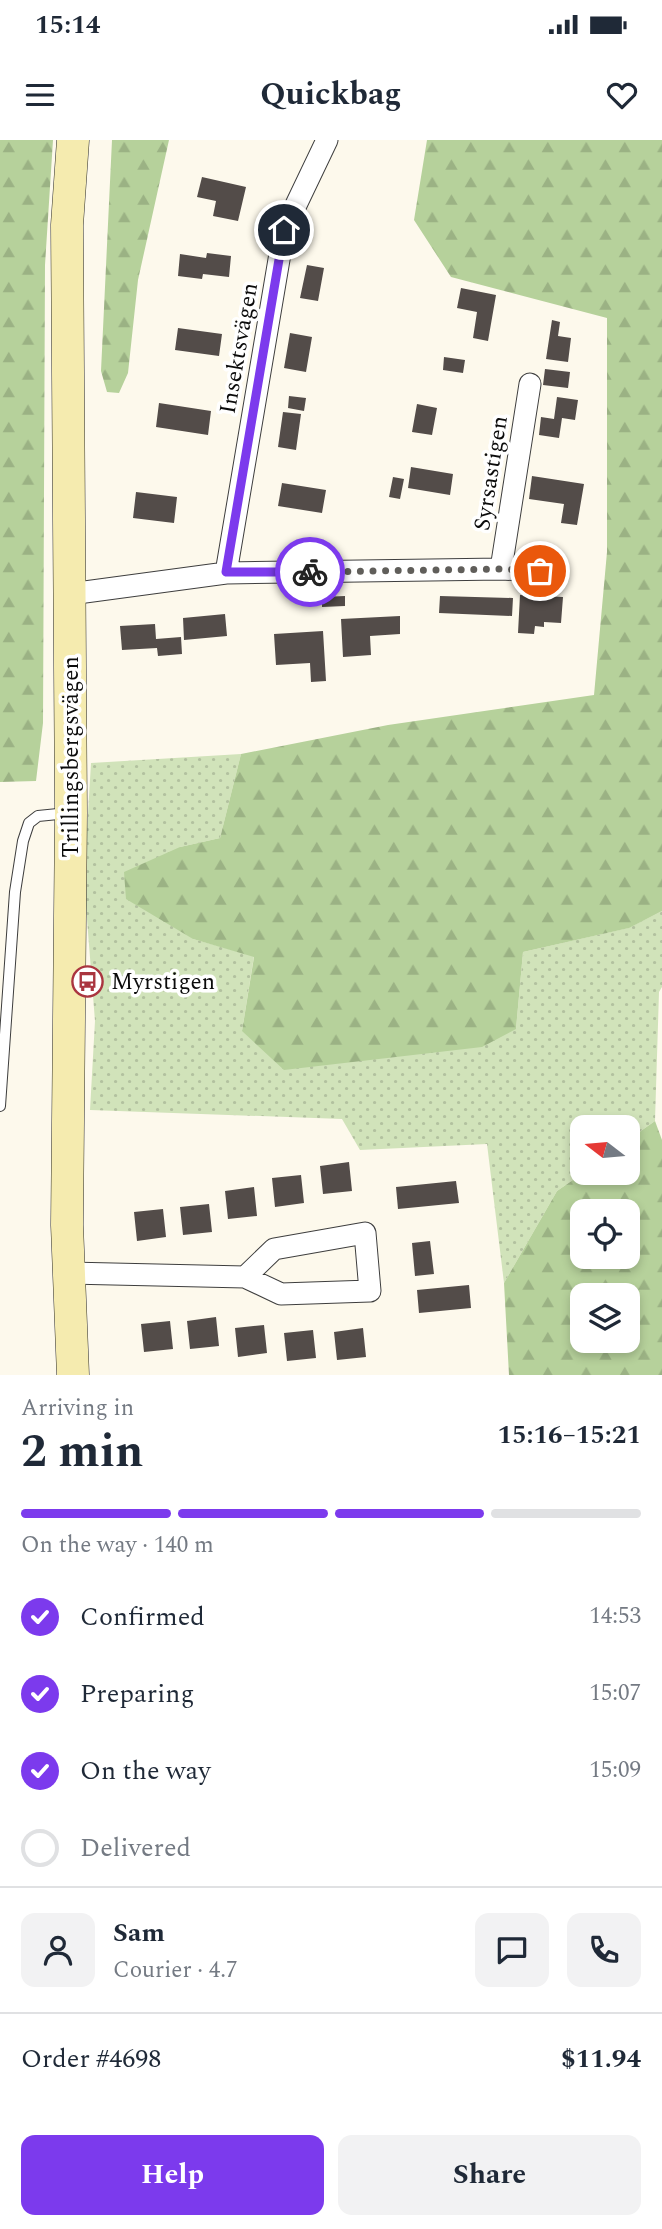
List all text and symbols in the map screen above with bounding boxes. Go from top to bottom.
text: 15:14 [35,5,100,45]
text: Quickbag [260,70,402,119]
icon: menu [21,76,59,114]
icon: heart [603,76,641,114]
pin [254,200,314,260]
icon: home [265,211,303,249]
street label: Insektsvägen [211,280,268,417]
street label: Syrsastigen [465,413,518,533]
courier [275,537,345,607]
pin [510,541,570,601]
icon: bag [521,552,559,590]
icon: bike [291,553,329,591]
street label: Trillingsbergsvägen [54,656,89,858]
bus stop icon: Myrstigen [71,964,105,998]
place label: Myrstigen [111,965,215,1000]
north arrow [570,1115,640,1185]
map controls [570,1115,640,1353]
button: locate [570,1199,640,1269]
button: layers [570,1283,640,1353]
text: Arriving in [21,1391,134,1426]
text: 15:16–15:21 [497,1415,641,1455]
text: 2 min [21,1417,143,1487]
text: On the way · 140 m [21,1528,214,1563]
text: Confirmed [80,1597,205,1637]
icon: check [21,1598,59,1636]
text: 14:53 [589,1599,641,1634]
text: Preparing [80,1674,194,1714]
icon: check [21,1675,59,1713]
text: 15:07 [589,1676,641,1711]
text: On the way [80,1751,211,1791]
icon: check [21,1752,59,1790]
text: 15:09 [589,1753,641,1788]
text: Delivered [80,1828,191,1868]
button: person [21,1913,95,1987]
text: Sam [113,1913,165,1953]
button: chat [475,1913,549,1987]
button: phone [567,1913,641,1987]
text: Courier · 4.7 [113,1953,238,1988]
text: Order #4698 [21,2039,161,2079]
text: $11.94 [561,2039,641,2079]
button: Help [21,2135,324,2215]
button: Share [338,2135,641,2215]

